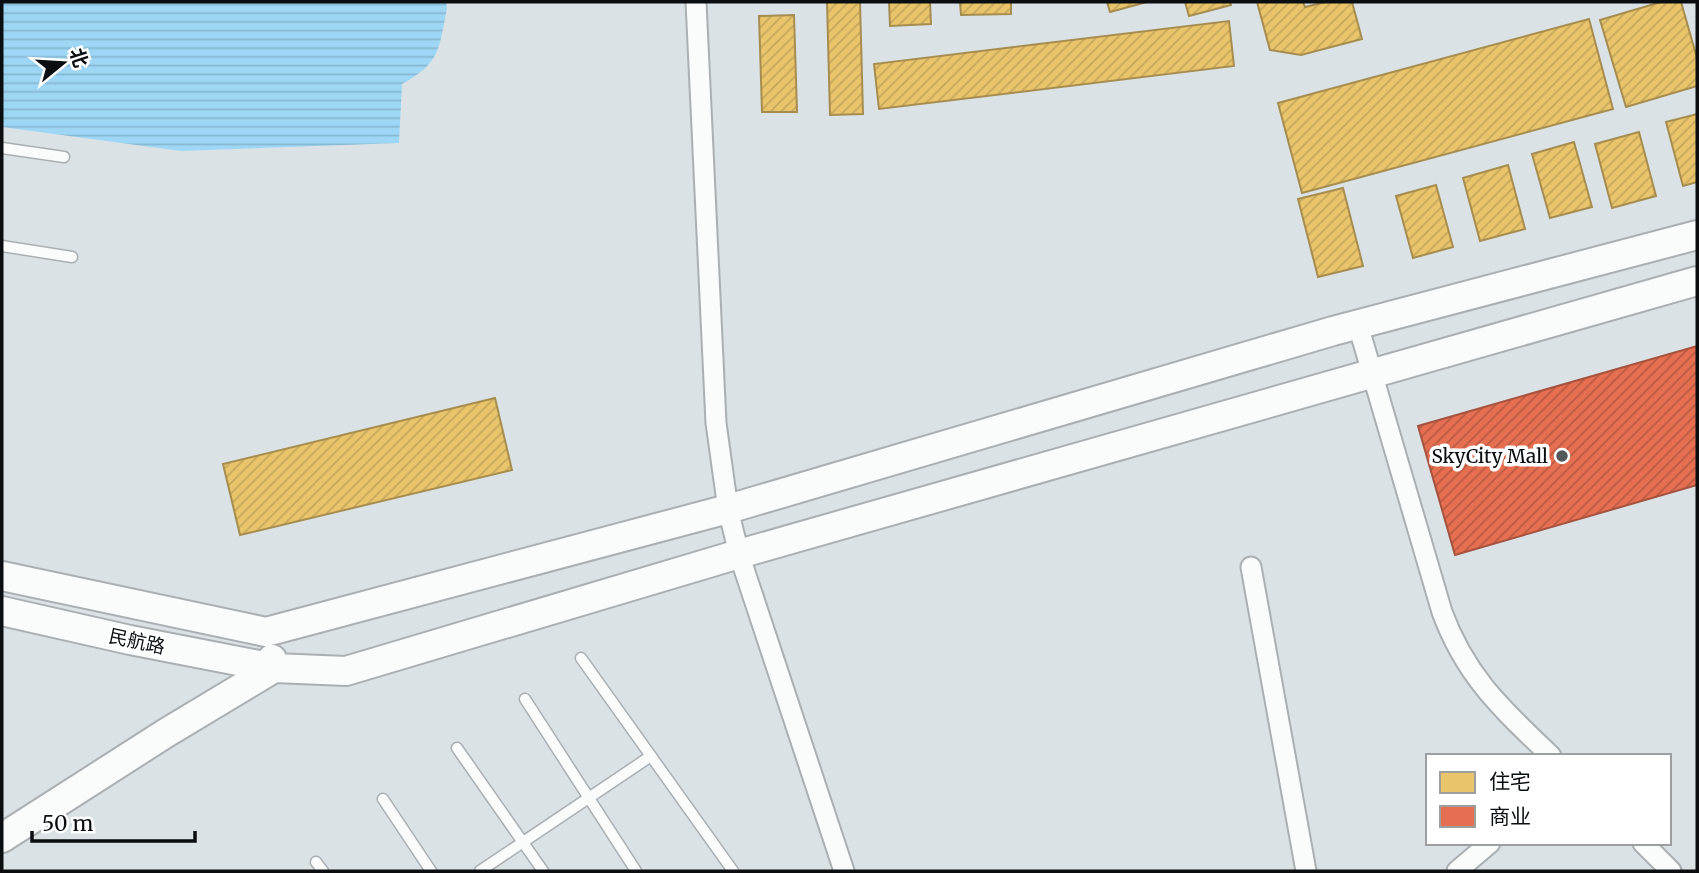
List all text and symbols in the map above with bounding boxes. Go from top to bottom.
north arrow [28,28,98,98]
text: 北 [65,45,94,70]
place label: SkyCity Mall [1431,444,1548,468]
marker: SkyCity Mall [1554,448,1570,464]
street label: 民航路 [107,623,167,659]
legend [1426,754,1671,845]
text: 住宅 [1489,768,1531,795]
scale bar [32,800,194,844]
text: 商业 [1489,803,1531,830]
text: 50 m [42,810,93,837]

